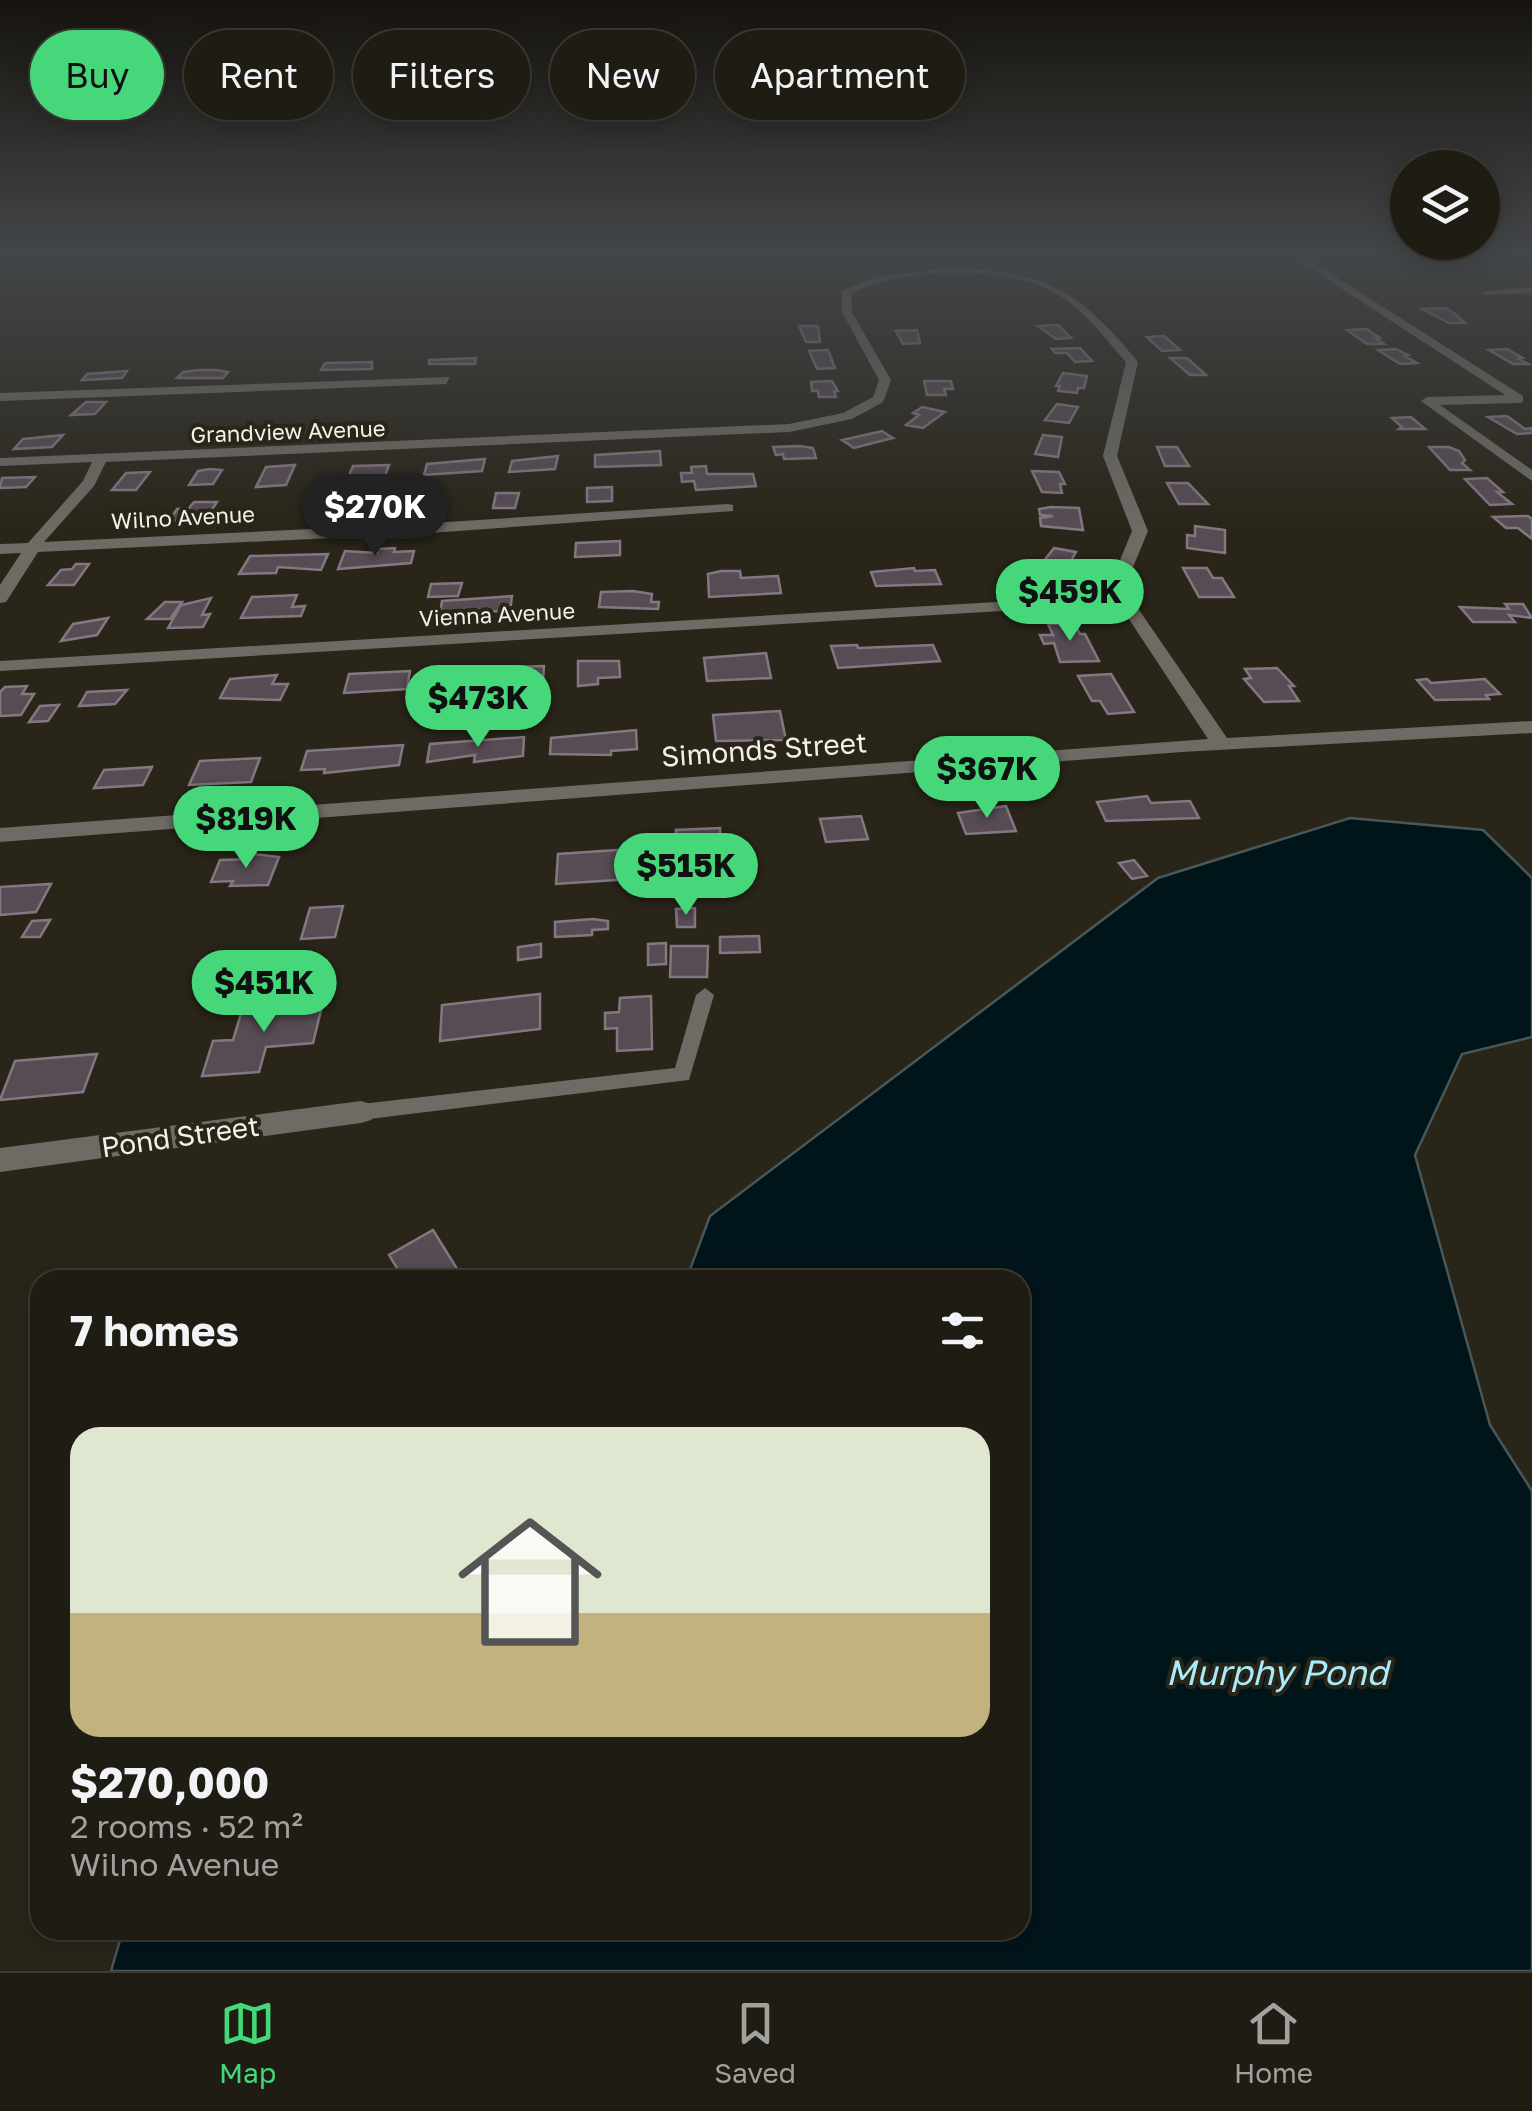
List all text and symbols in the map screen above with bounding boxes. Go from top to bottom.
chip: Buy [30,30,164,120]
chip: Rent [184,30,333,120]
chip: Filters [353,30,530,120]
chip: New [550,30,695,120]
chip: Apartment [715,30,965,120]
map controls [1390,150,1500,260]
button: layers [1390,150,1500,260]
street label: Grandview Avenue [190,414,386,448]
pin: $270K [305,474,445,559]
text: $270K [324,487,426,525]
street label: Wilno Avenue [110,500,256,534]
pin: $459K [1000,559,1140,644]
text: $459K [1018,572,1122,610]
street label: Vienna Avenue [418,596,576,632]
pin: $473K [408,665,548,750]
text: $473K [427,678,529,716]
street label: Simonds Street [660,725,868,773]
pin: $367K [917,736,1057,821]
text: $367K [936,749,1038,787]
pin: $819K [176,786,316,871]
text: $819K [195,799,297,837]
pin: $515K [616,833,756,918]
text: $515K [636,846,736,884]
pin: $451K [194,950,334,1035]
text: $451K [214,963,314,1001]
street label: Pond Street [99,1109,261,1163]
icon: filters [935,1303,990,1358]
text: 7 homes [70,1305,239,1355]
icon: home [440,1492,620,1672]
water label: Murphy Pond [1166,1651,1392,1693]
text: $270,000 [70,1757,269,1807]
text: 2 rooms · 52 m² [70,1807,303,1845]
text: Wilno Avenue [70,1845,279,1883]
tab: Map [219,1996,276,2089]
tab: Saved [714,1996,796,2089]
tab: Home [1234,1996,1313,2089]

